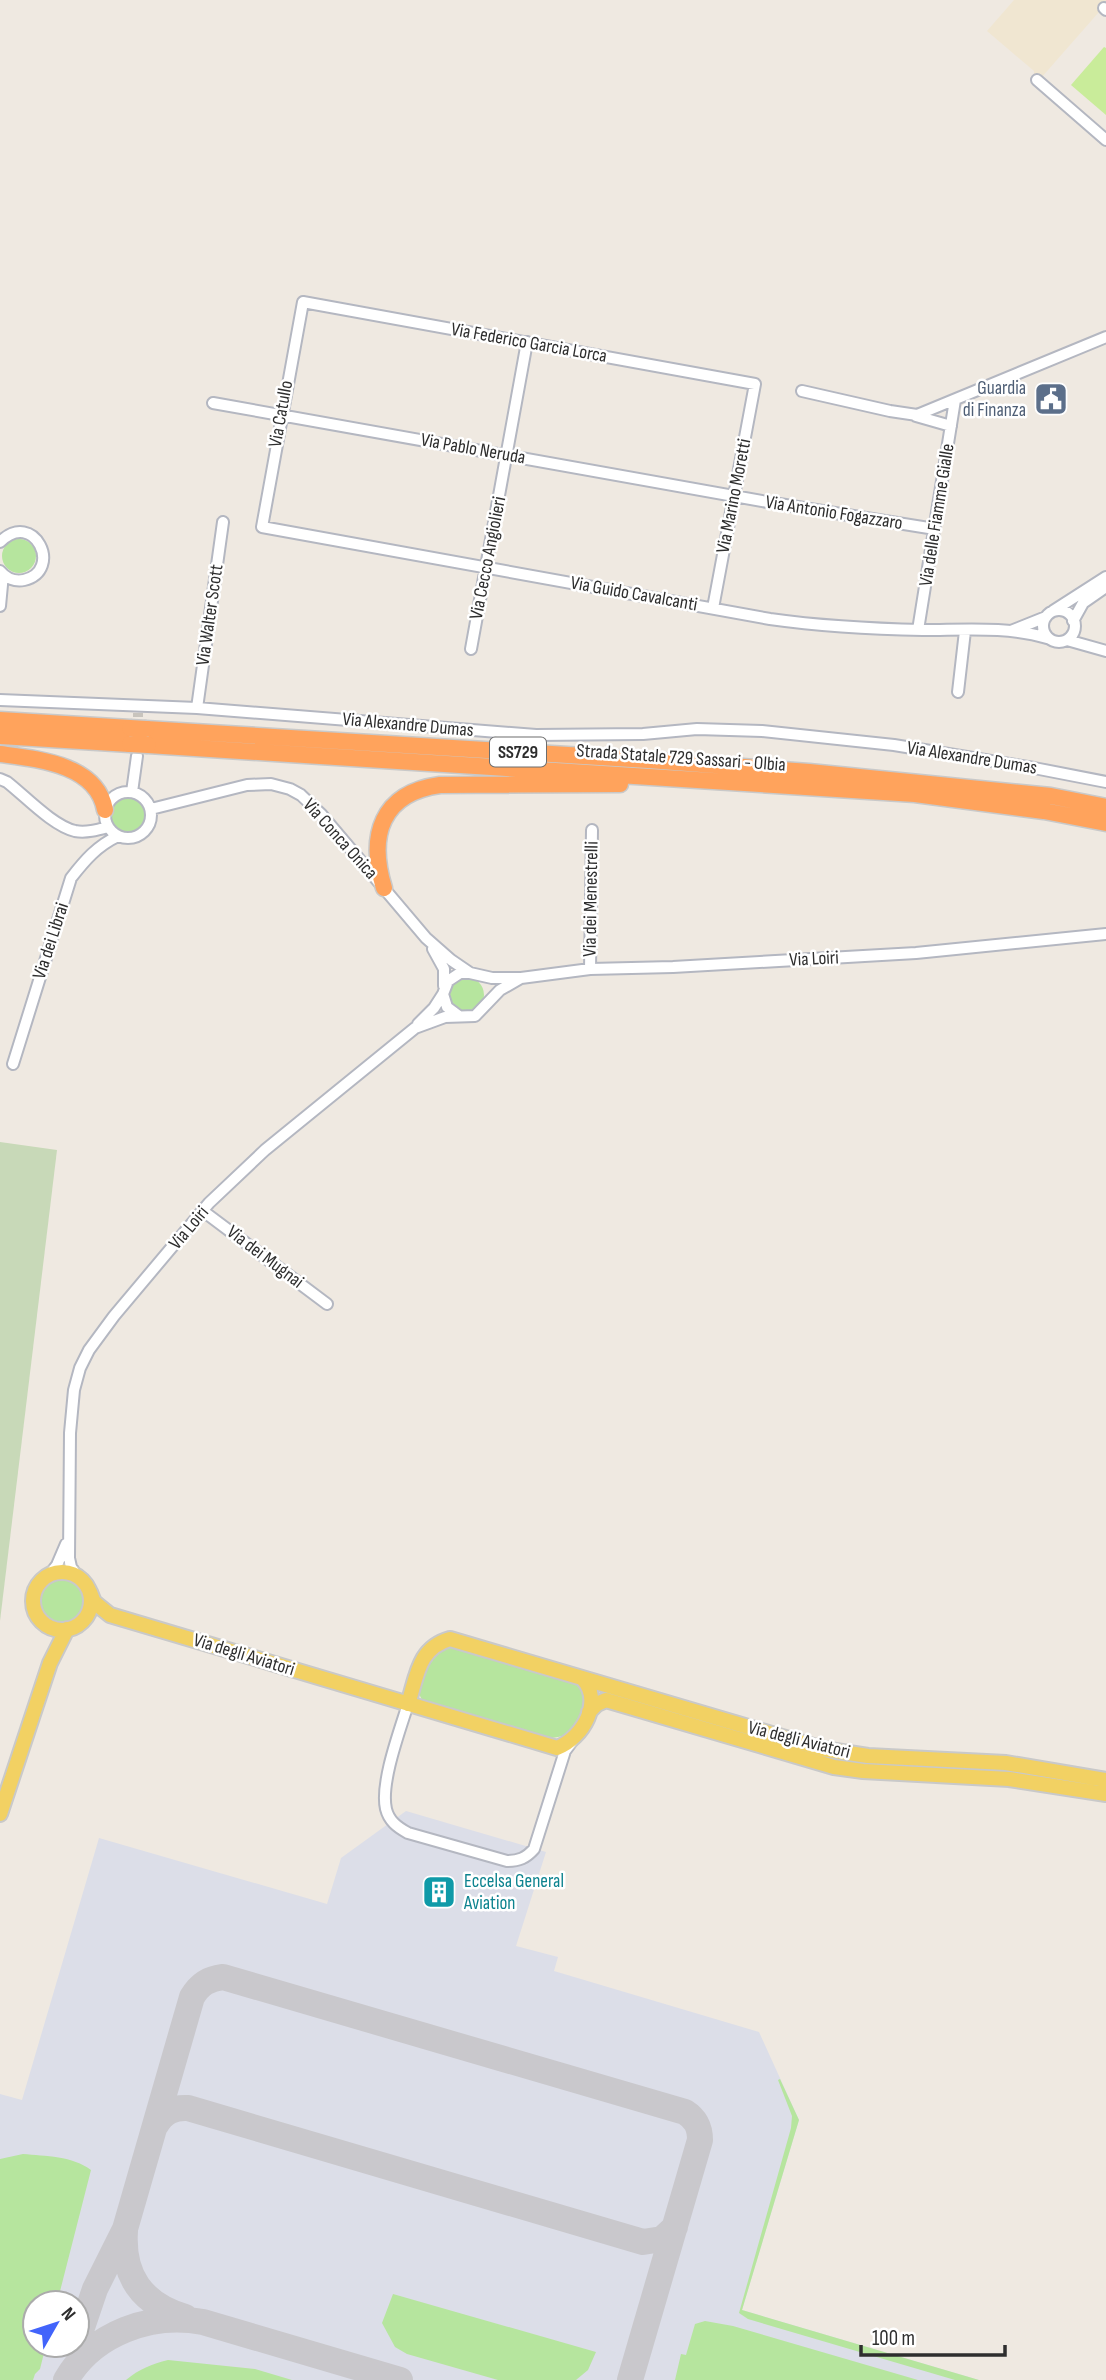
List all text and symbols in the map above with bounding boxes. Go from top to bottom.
street label: Via Federico Garcia Lorca [449,318,609,368]
place label: Guardia di Finanza [963,377,1026,422]
street label: Via Catullo [264,379,298,449]
public building icon: Guardia di Finanza [1032,380,1070,418]
street label: Via Pablo Neruda [419,428,527,470]
street label: Via Marino Moretti [712,437,756,555]
street label: Via delle Fiamme Gialle [914,442,960,588]
street label: Via Antonio Fogazzaro [764,491,904,535]
street label: Via Cecco Angiolieri [465,495,511,621]
street label: Via Walter Scott [192,563,229,667]
street label: Via Guido Cavalcanti [569,572,699,616]
street label: Via Alexandre Dumas [341,708,475,742]
street label: Via Alexandre Dumas [905,736,1039,780]
road number: SS729 [490,738,546,766]
street label: Strada Statale 729 Sassari - Olbia [576,739,786,777]
street label: Via Conca Onica [298,794,382,884]
street label: Via dei Menestrelli [578,841,604,957]
street label: Via dei Librai [28,900,74,982]
street label: Via Loiri [789,946,839,972]
street label: Via Loiri [164,1202,214,1254]
street label: Via dei Mugnai [222,1221,308,1293]
street label: Via degli Aviatori [191,1629,297,1681]
street label: Via degli Aviatori [745,1716,853,1764]
place label: Eccelsa General Aviation [463,1870,564,1915]
building icon: Eccelsa General Aviation [420,1873,458,1911]
north arrow [21,2289,91,2359]
text: N [56,2303,80,2325]
scale bar [861,2314,1004,2358]
text: 100 m [872,2326,915,2351]

